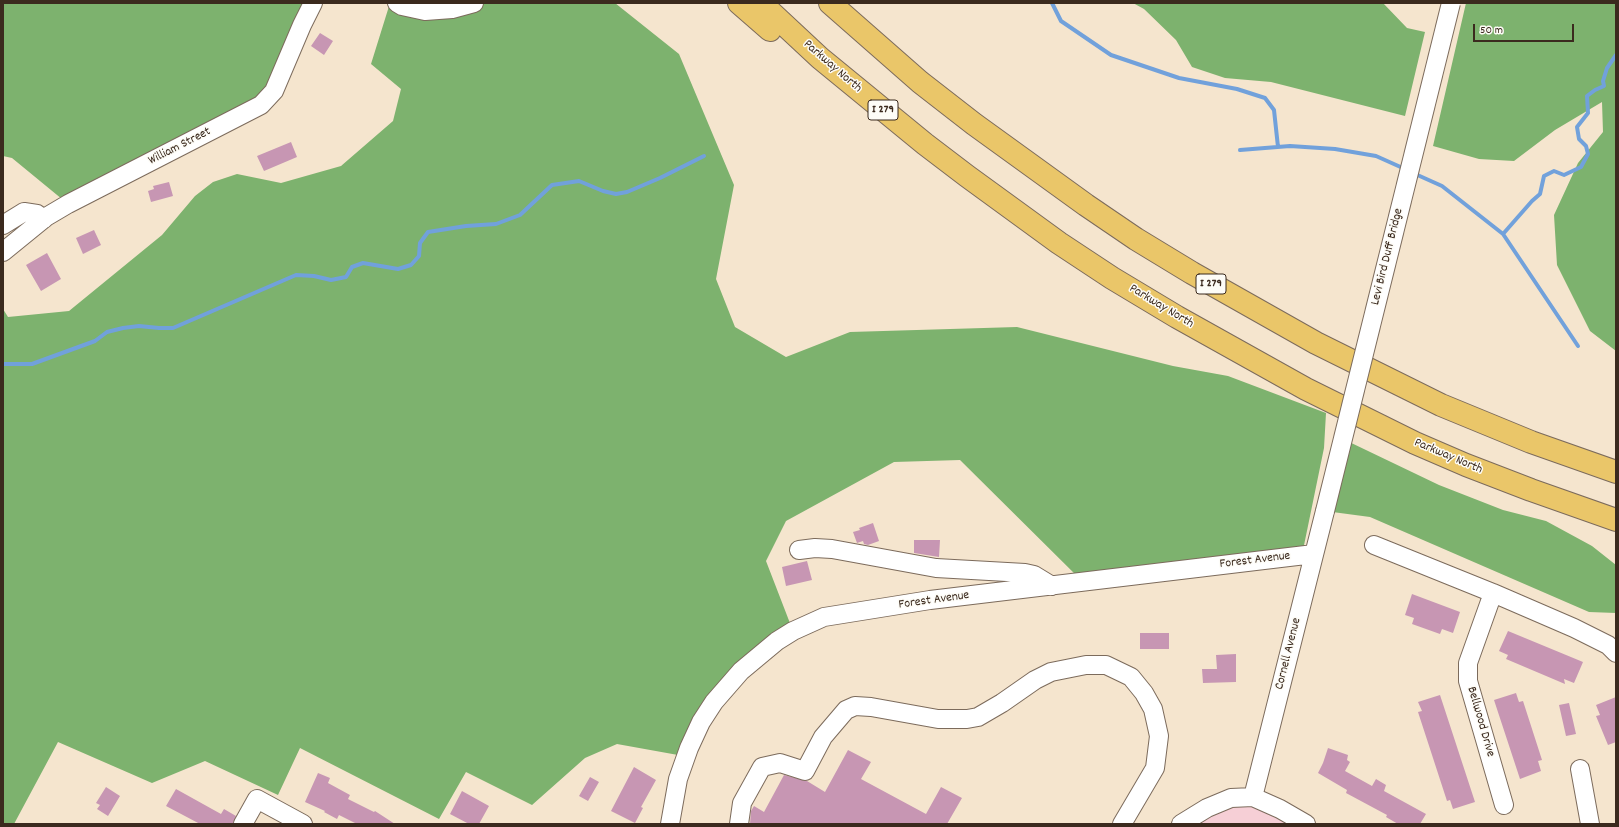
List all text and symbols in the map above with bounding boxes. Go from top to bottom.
scale bar [1475,16,1576,42]
text: 50 m [1480,22,1503,39]
street label: Parkway North [799,37,865,97]
road number: I 279 [868,100,898,120]
street label: William Street [146,125,214,169]
street label: Levi Bird Duff Bridge [1368,207,1408,307]
road number: I 279 [1196,274,1226,294]
street label: Parkway North [1126,282,1196,332]
street label: Parkway North [1412,436,1484,478]
street label: Forest Avenue [1219,549,1291,573]
street label: Forest Avenue [898,588,970,614]
street label: Cornell Avenue [1273,616,1305,692]
street label: Bellwood Drive [1463,685,1497,759]

